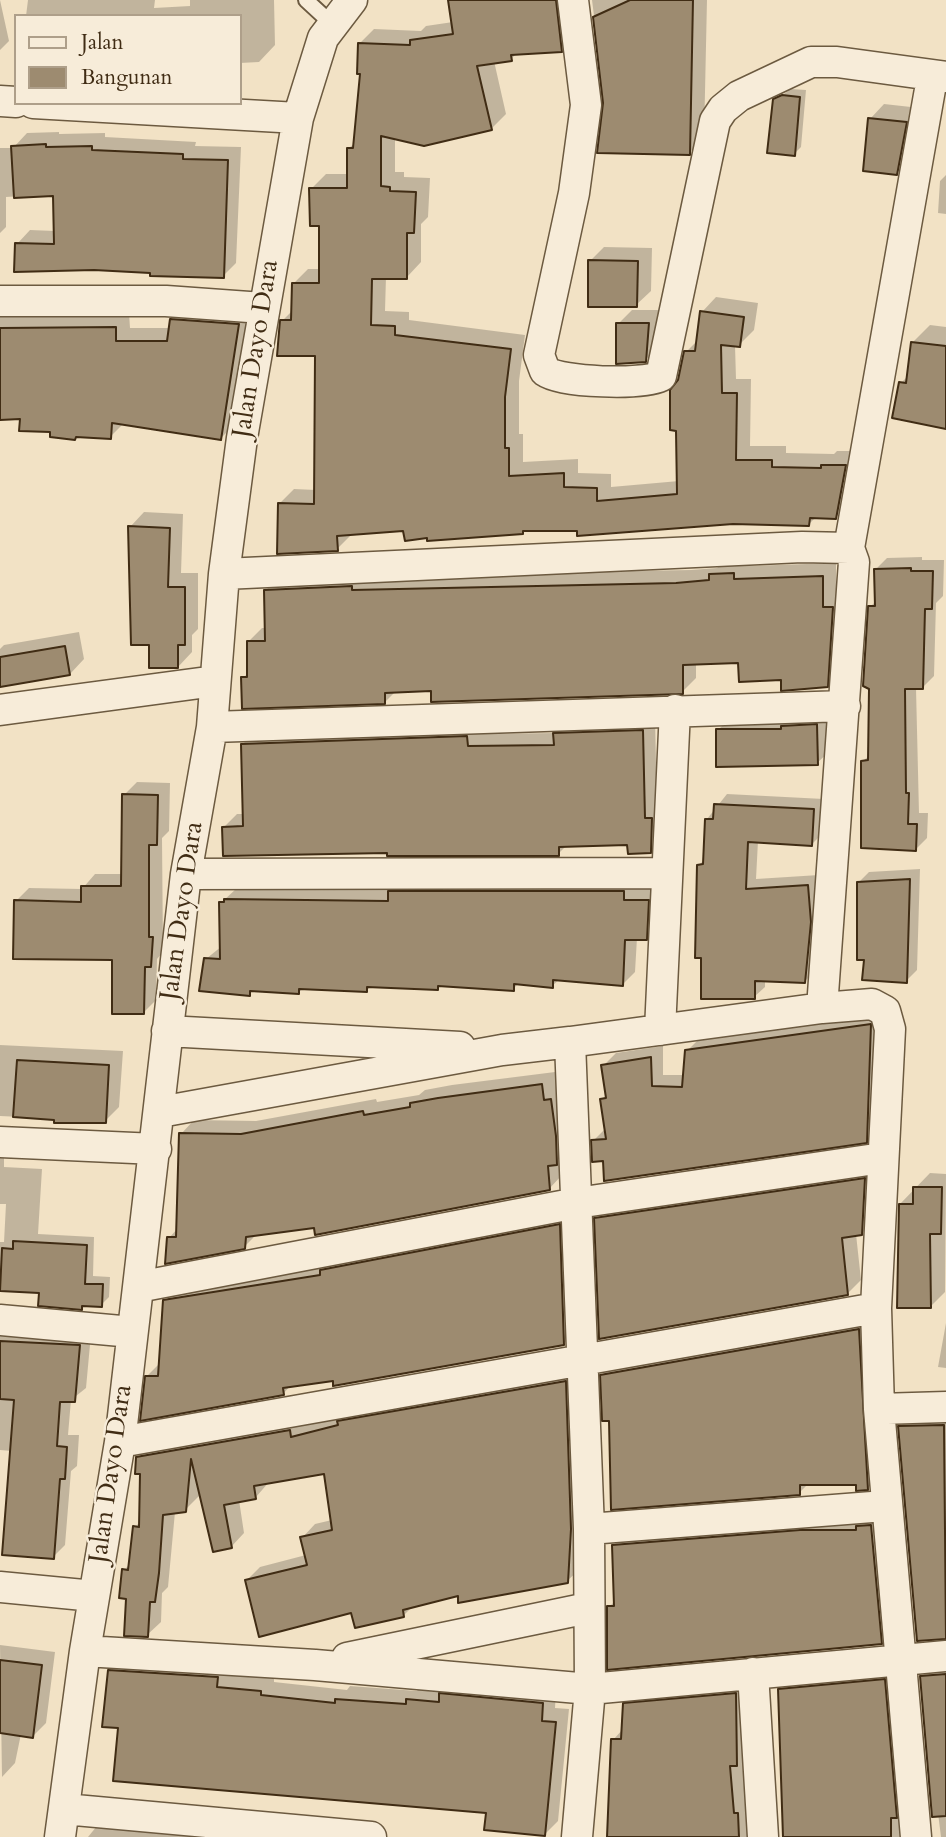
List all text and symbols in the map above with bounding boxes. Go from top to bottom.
legend [14,14,242,105]
text: Jalan [81,28,124,57]
text: Bangunan [81,63,173,92]
street label: Jalan Dayo Dara [228,258,286,440]
street label: Jalan Dayo Dara [155,820,211,1002]
street label: Jalan Dayo Dara [84,1383,140,1565]

